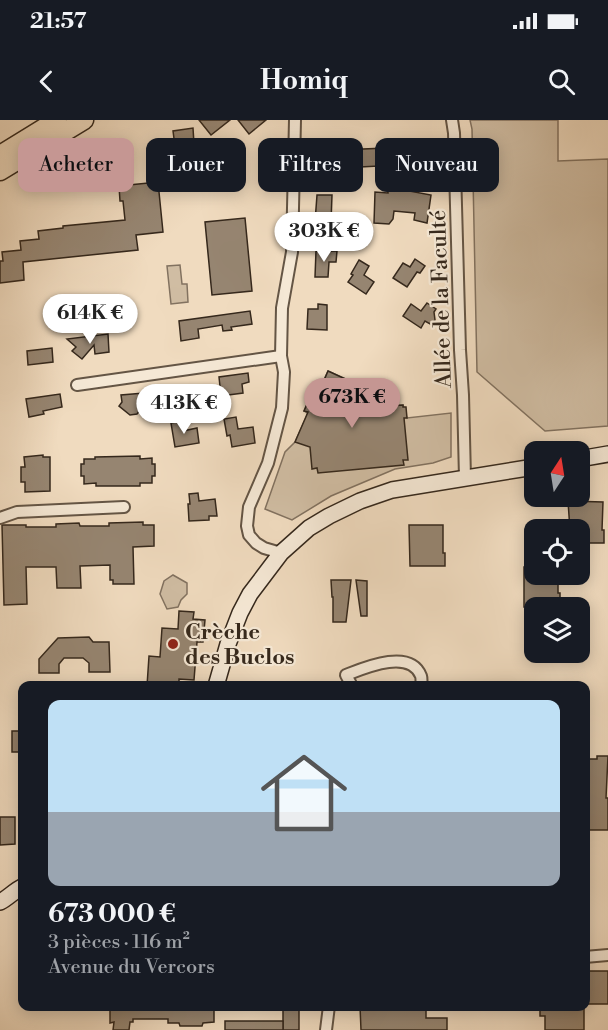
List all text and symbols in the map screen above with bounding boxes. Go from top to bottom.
text: 21:57 [30,8,87,35]
text: Homiq [260,64,348,98]
icon: back [30,65,63,98]
icon: search [545,65,578,98]
chip: Acheter [18,138,134,192]
chip: Louer [146,138,246,192]
chip: Filtres [258,138,363,192]
chip: Nouveau [375,138,499,192]
street label: Allée de la Faculté [425,209,458,390]
pin: 303K € [275,212,373,263]
text: 303K € [288,219,360,244]
pin: 614K € [41,294,139,345]
text: 614K € [57,301,123,326]
pin: 673K € [303,378,401,429]
pin: 413K € [135,384,233,435]
text: 673K € [318,385,386,410]
text: 413K € [150,391,218,416]
north arrow [524,441,590,507]
map controls [524,441,590,663]
button: locate [524,519,590,585]
button: layers [524,597,590,663]
place label: Crèche des Buclos [185,619,295,671]
marker: Crèche des Buclos [166,637,180,651]
icon: home [250,739,358,847]
text: 673 000 € [48,898,176,930]
text: 3 pièces · 116 m² [48,930,190,955]
text: Avenue du Vercors [48,955,215,980]

